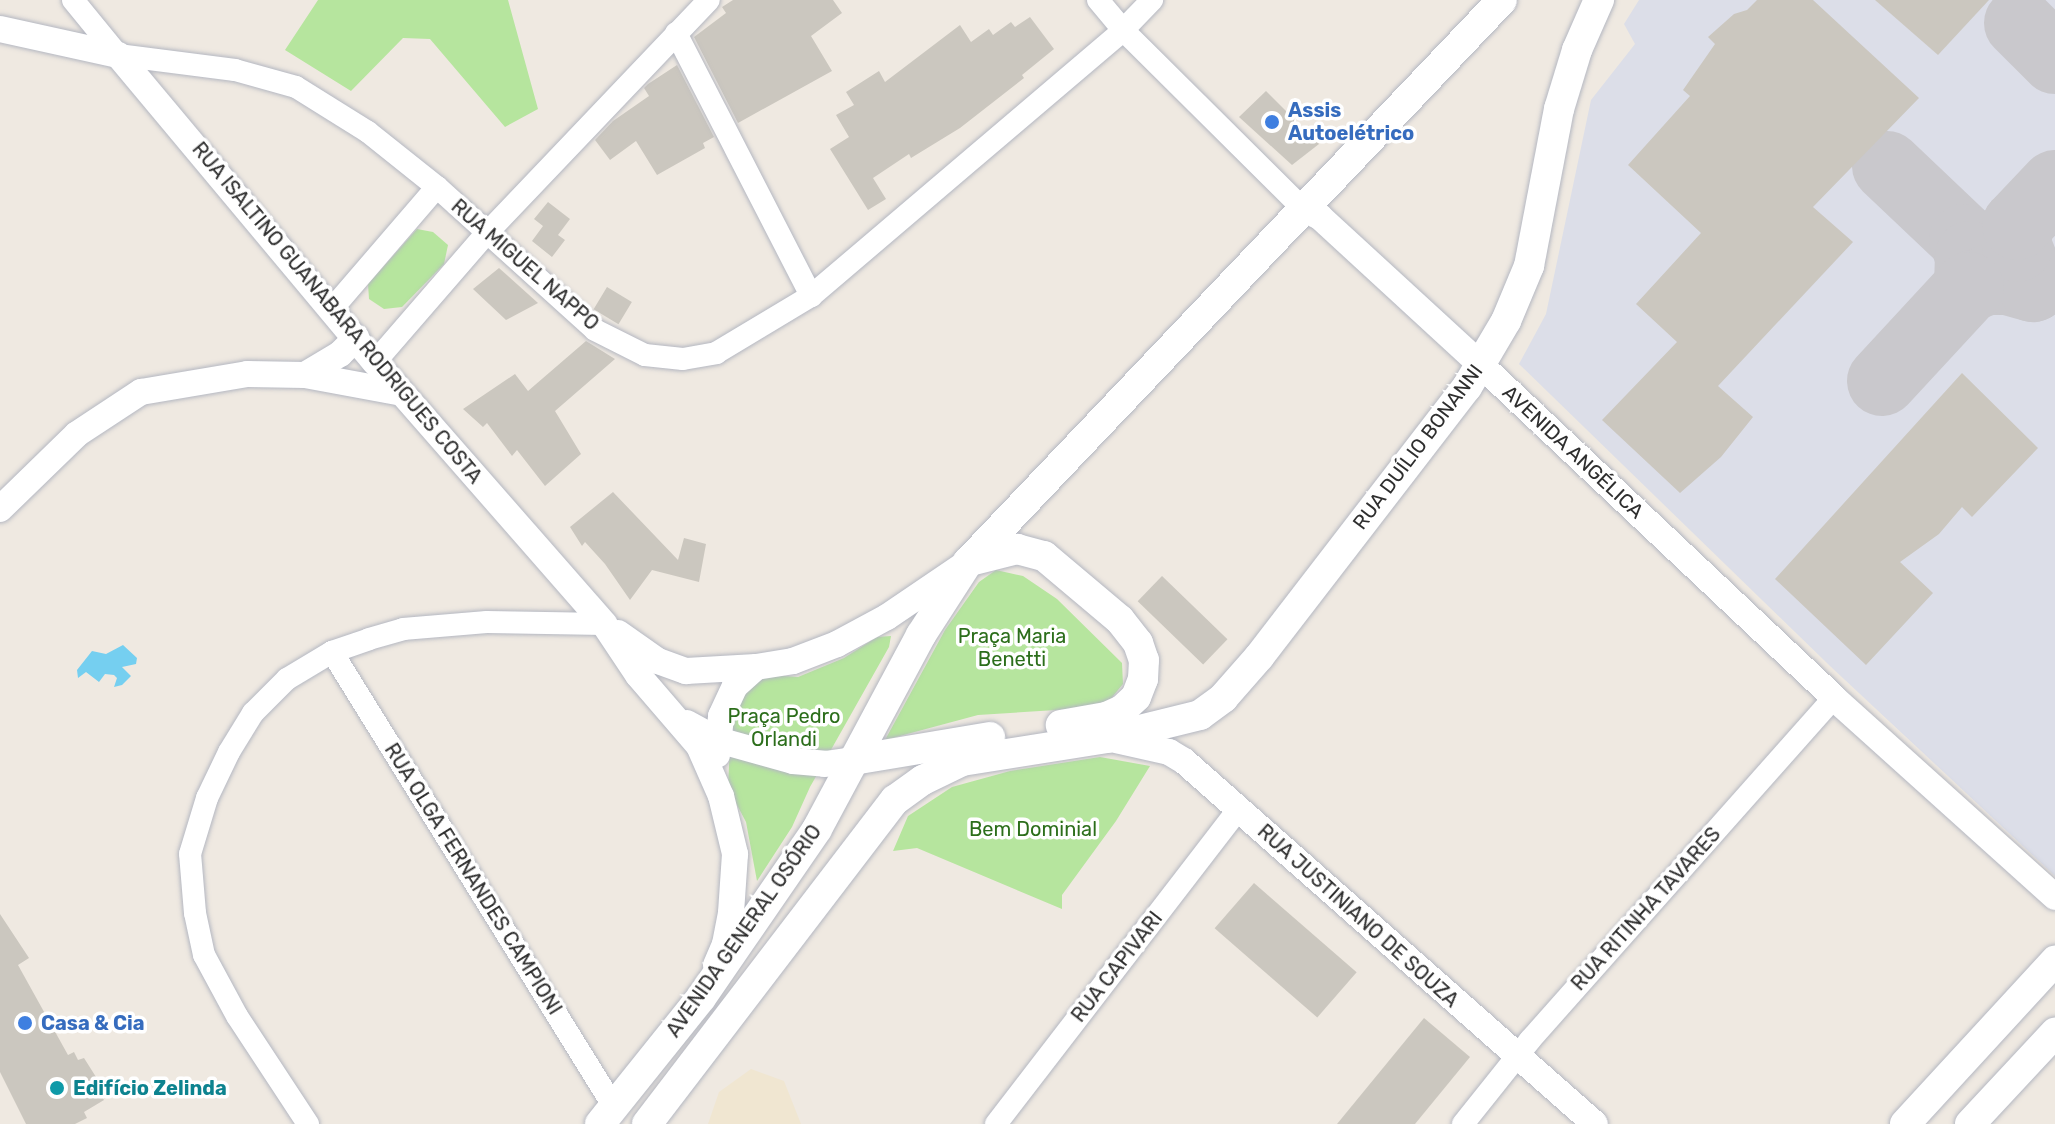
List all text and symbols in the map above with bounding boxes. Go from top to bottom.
place label: Assis Autoelétrico [1288,98,1414,145]
marker: Assis Autoelétrico [1263,113,1281,131]
street label: RUA ISALTINO GUANABARA RODRIGUES COSTA [187,137,487,489]
street label: RUA MIGUEL NAPPO [446,194,604,336]
street label: RUA DUÍLIO BONANNI [1348,360,1488,534]
street label: AVENIDA ANGÉLICA [1497,380,1649,524]
park label: Praça Maria Benetti [958,624,1066,671]
park label: Praça Pedro Orlandi [728,704,840,751]
street label: RUA OLGA FERNANDES CAMPIONI [379,738,567,1020]
park label: Bem Dominial [969,817,1097,841]
street label: RUA JUSTINIANO DE SOUZA [1252,819,1464,1013]
street label: AVENIDA GENERAL OSÓRIO [661,820,827,1042]
street label: RUA RITINHA TAVARES [1566,822,1726,996]
street label: RUA CAPIVARI [1066,907,1168,1027]
place label: Casa & Cia [41,1011,145,1035]
marker: Casa & Cia [16,1014,34,1032]
place label: Edifício Zelinda [73,1076,227,1100]
marker: Edifício Zelinda [48,1079,66,1097]

